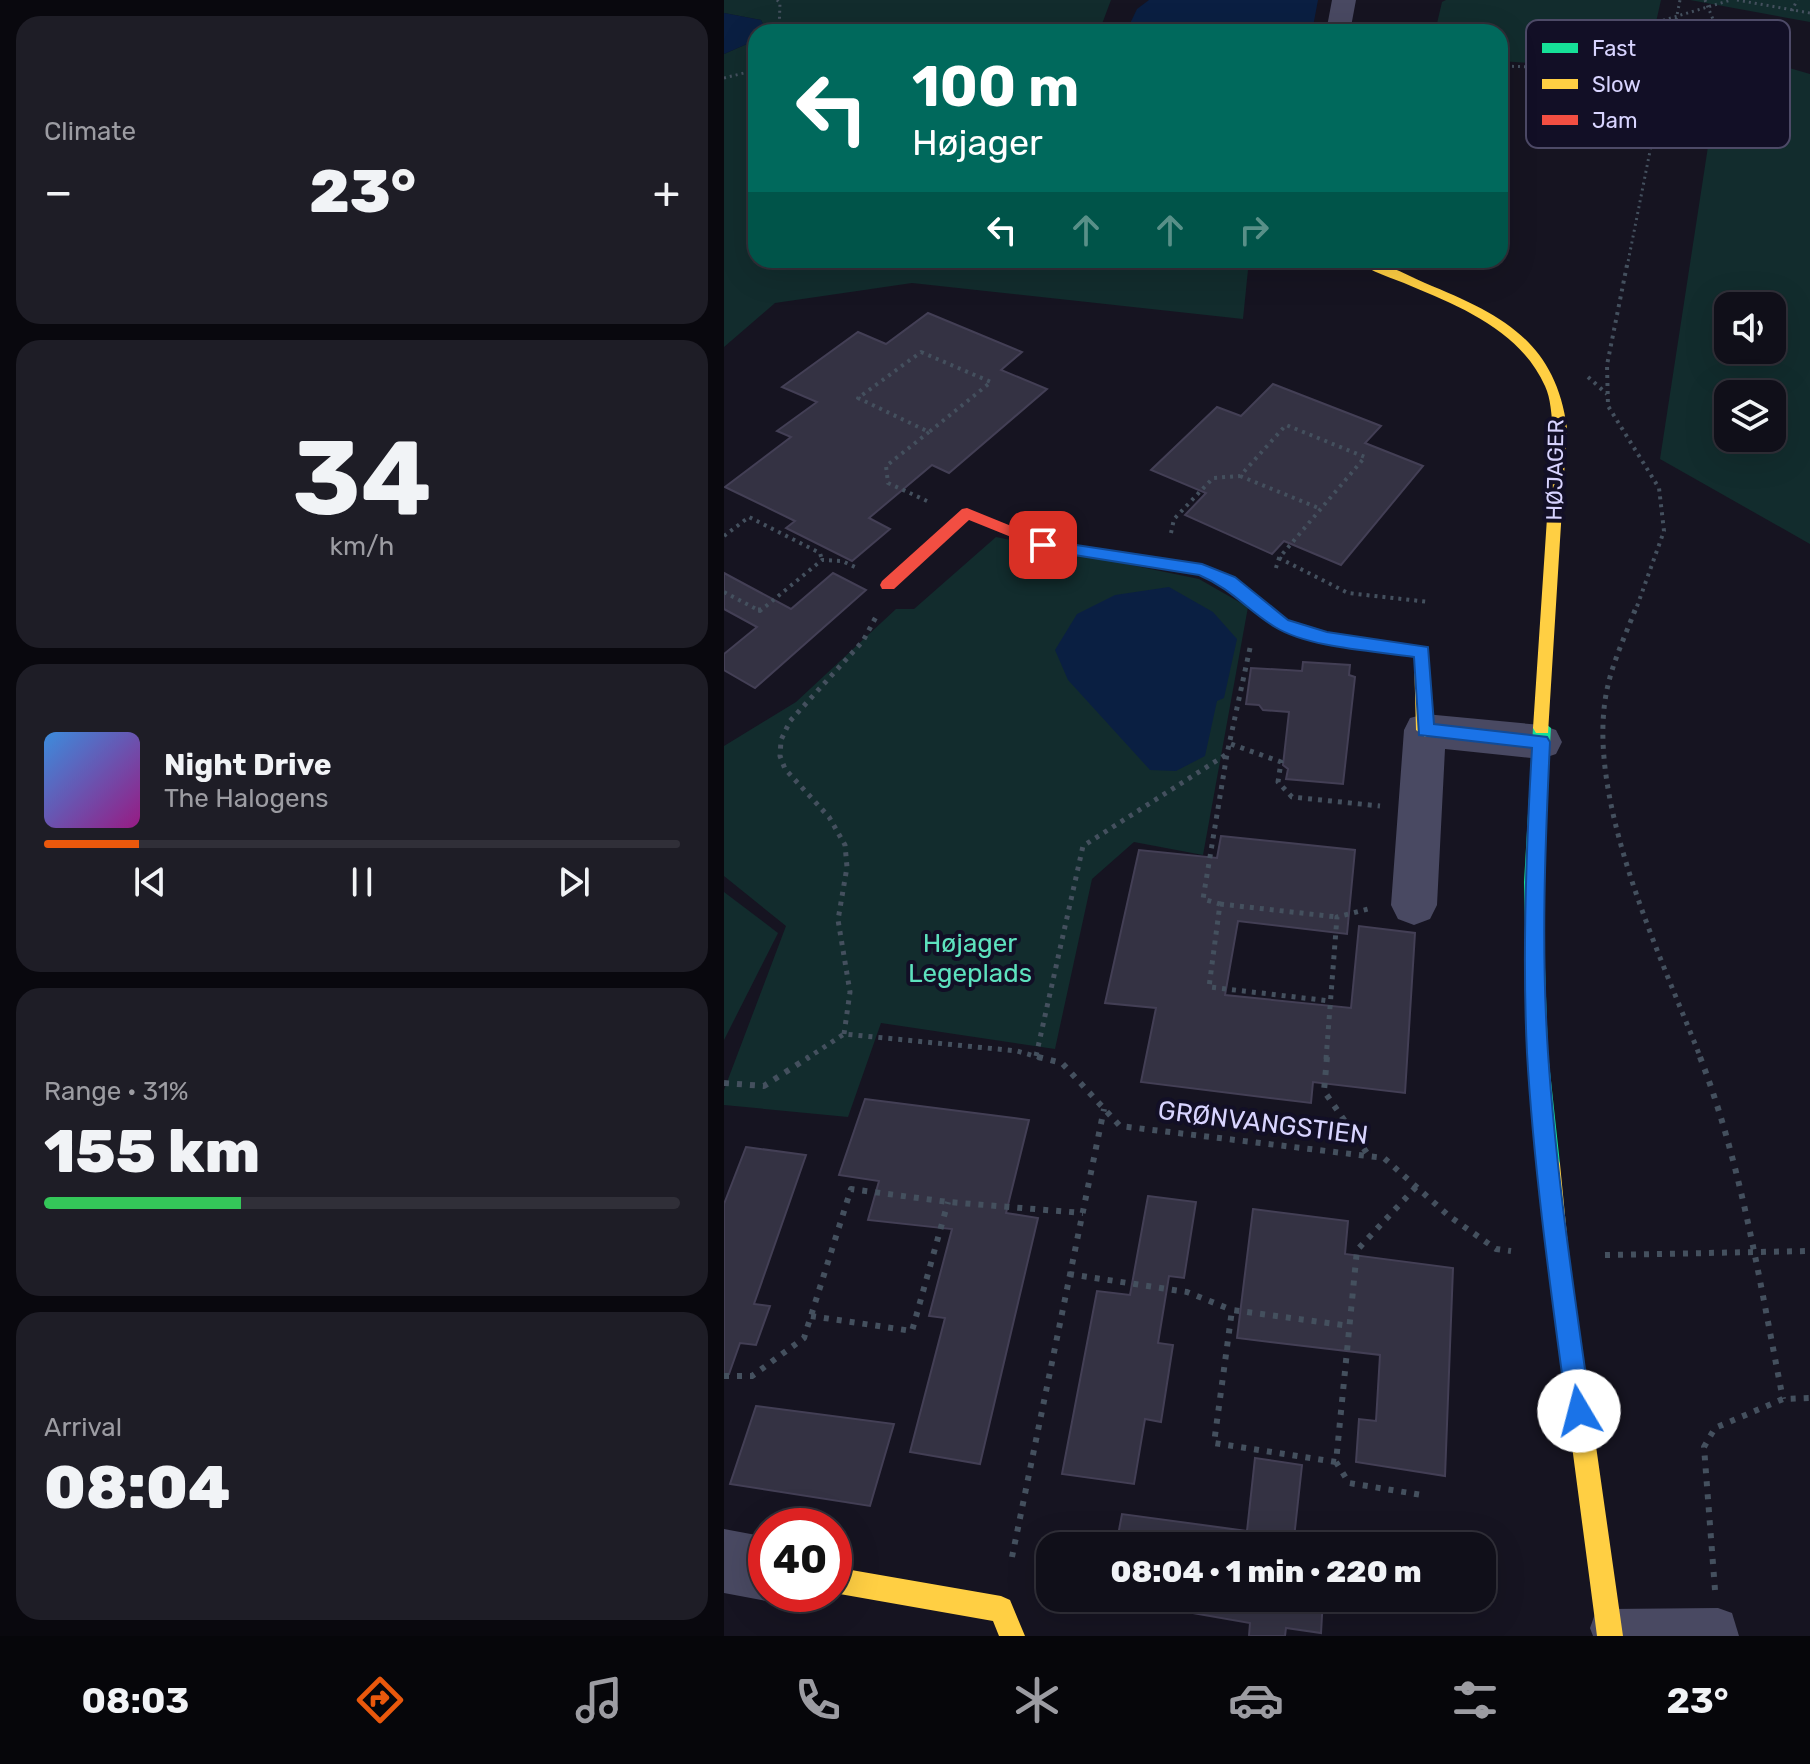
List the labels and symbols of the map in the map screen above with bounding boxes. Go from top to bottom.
legend [1526,20,1790,148]
text: Fast [1592,35,1637,62]
text: Slow [1592,71,1641,98]
text: Jam [1592,107,1638,134]
street label: HØJAGER [1541,419,1569,521]
pin [1009,511,1077,579]
park label: Højager Legeplads [908,928,1032,989]
street label: GRØNVANGSTIEN [1156,1095,1370,1151]
position arrow [1537,1369,1621,1453]
speed limit sign: 40 [748,1508,852,1612]

